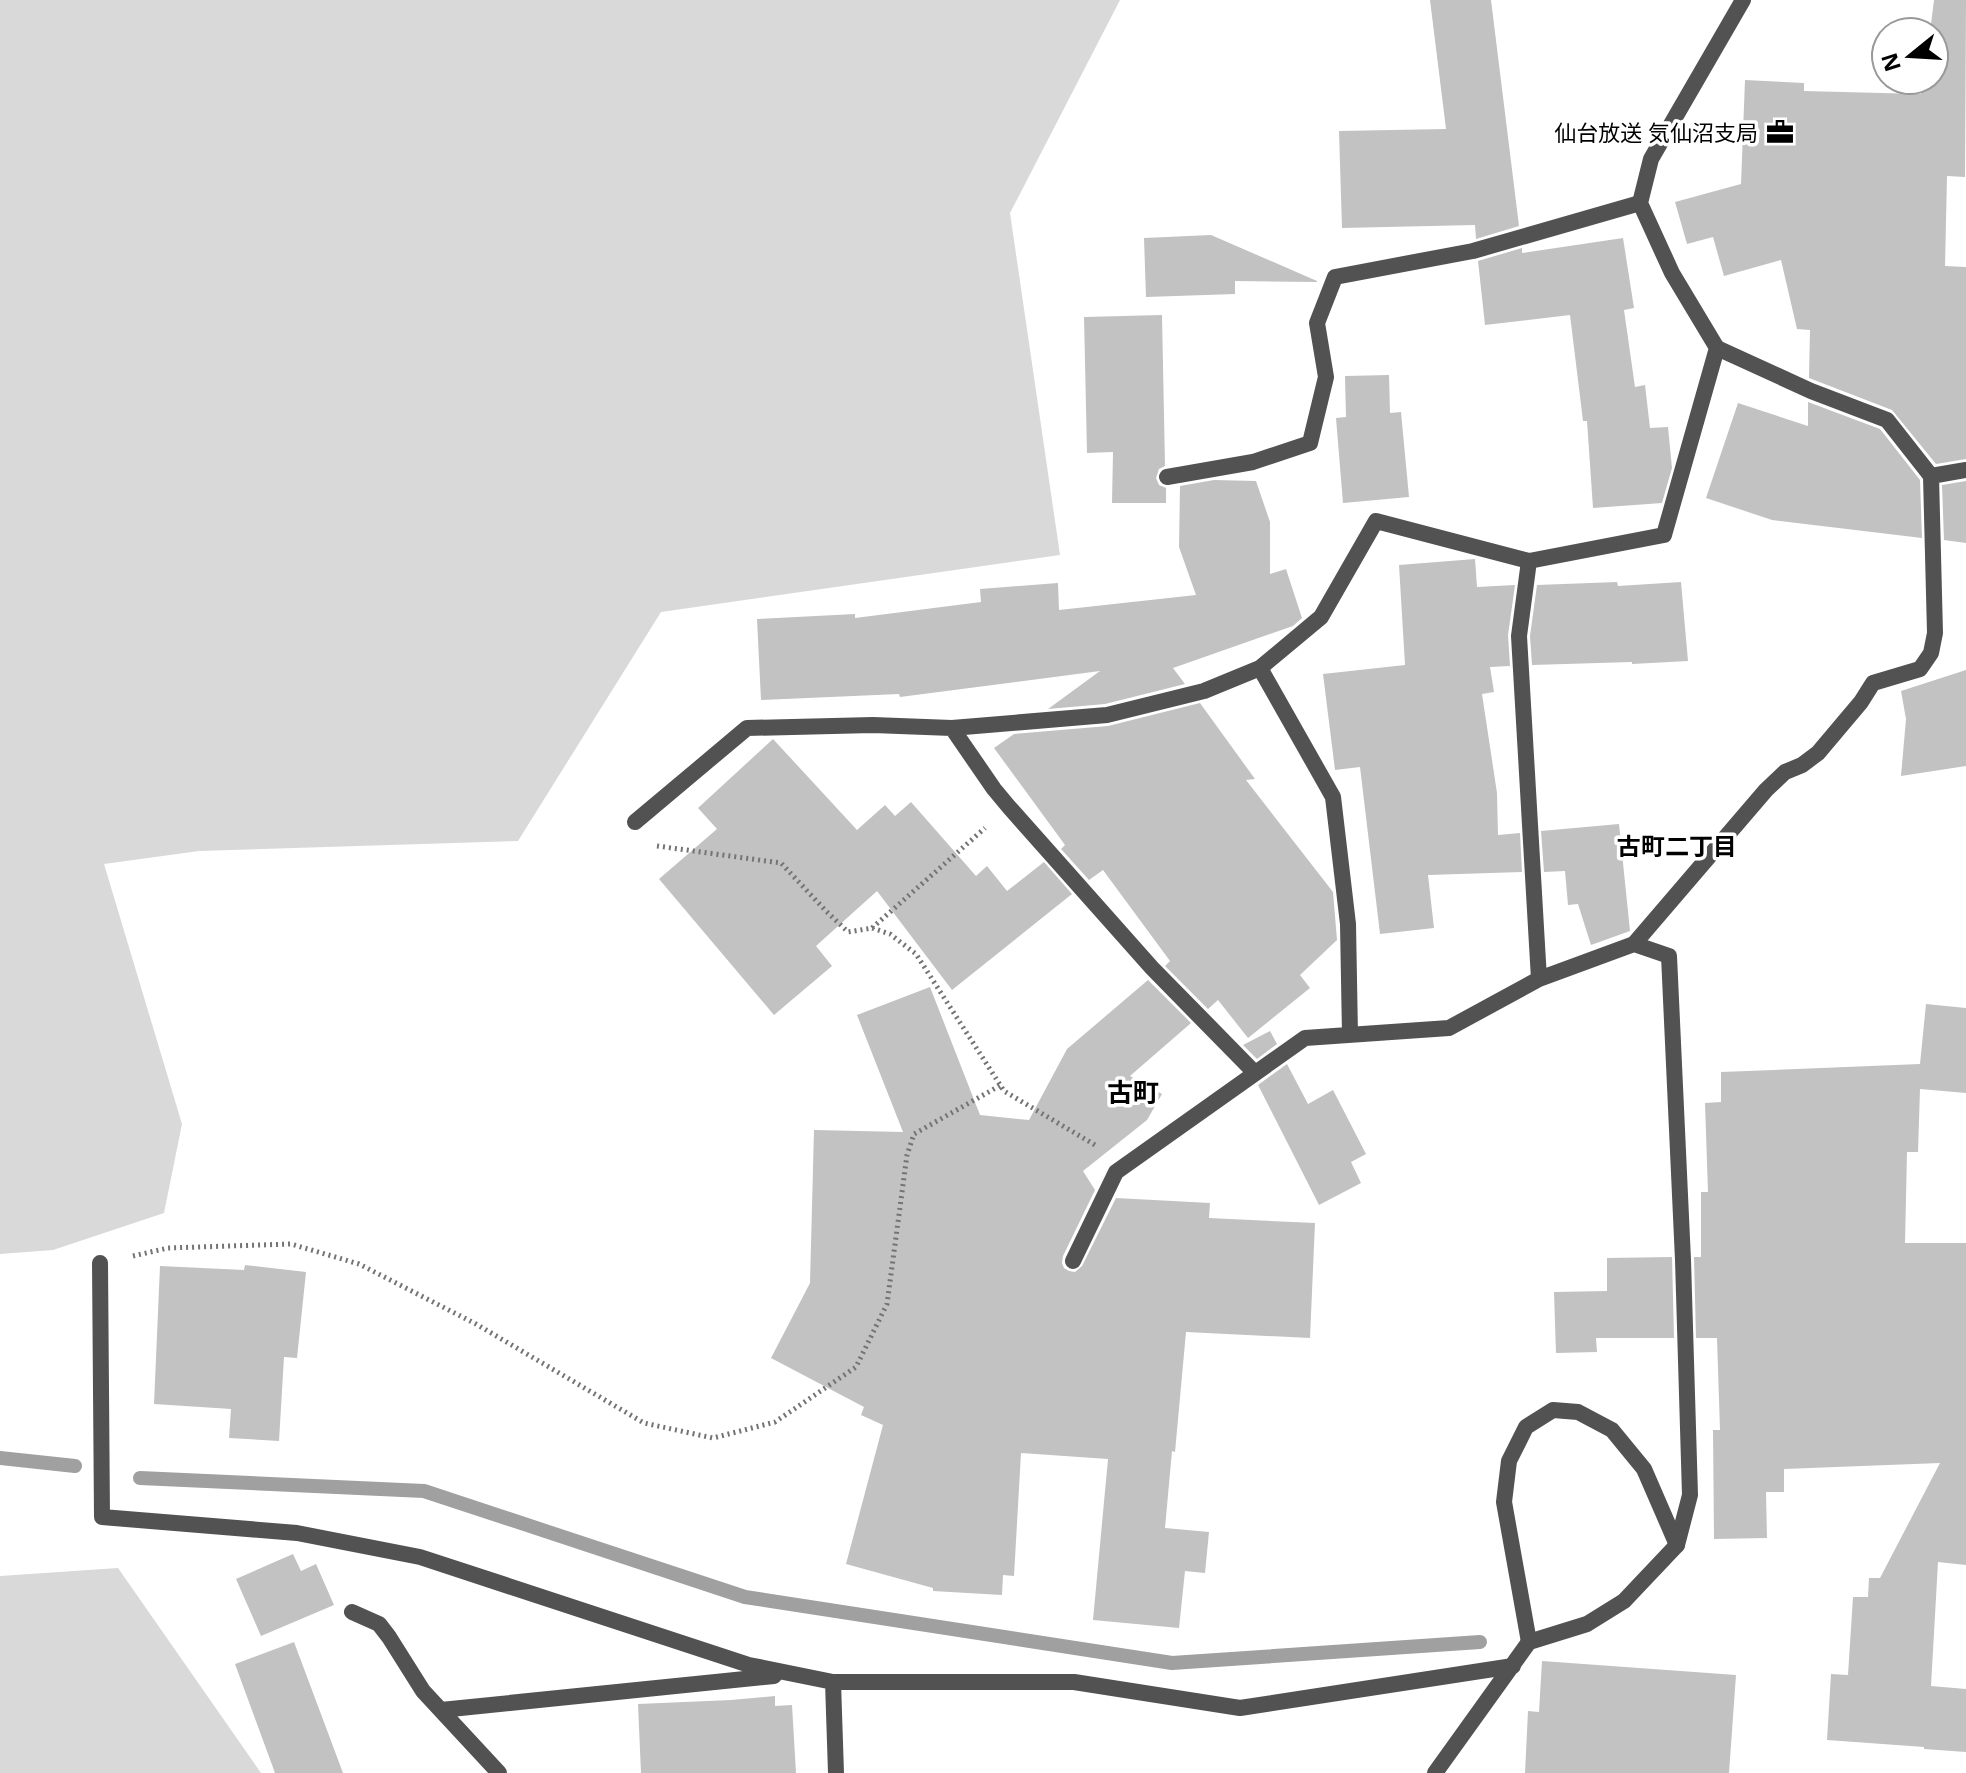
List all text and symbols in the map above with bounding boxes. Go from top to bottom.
north arrow [1870,16,1950,96]
text: N [1873,49,1907,76]
place label: 仙台放送 気仙沼支局 [1554,117,1758,147]
office icon: 仙台放送 気仙沼支局 [1765,117,1795,147]
district label: 古町二丁目 [1617,829,1737,862]
district label: 古町 [1107,1074,1159,1110]

